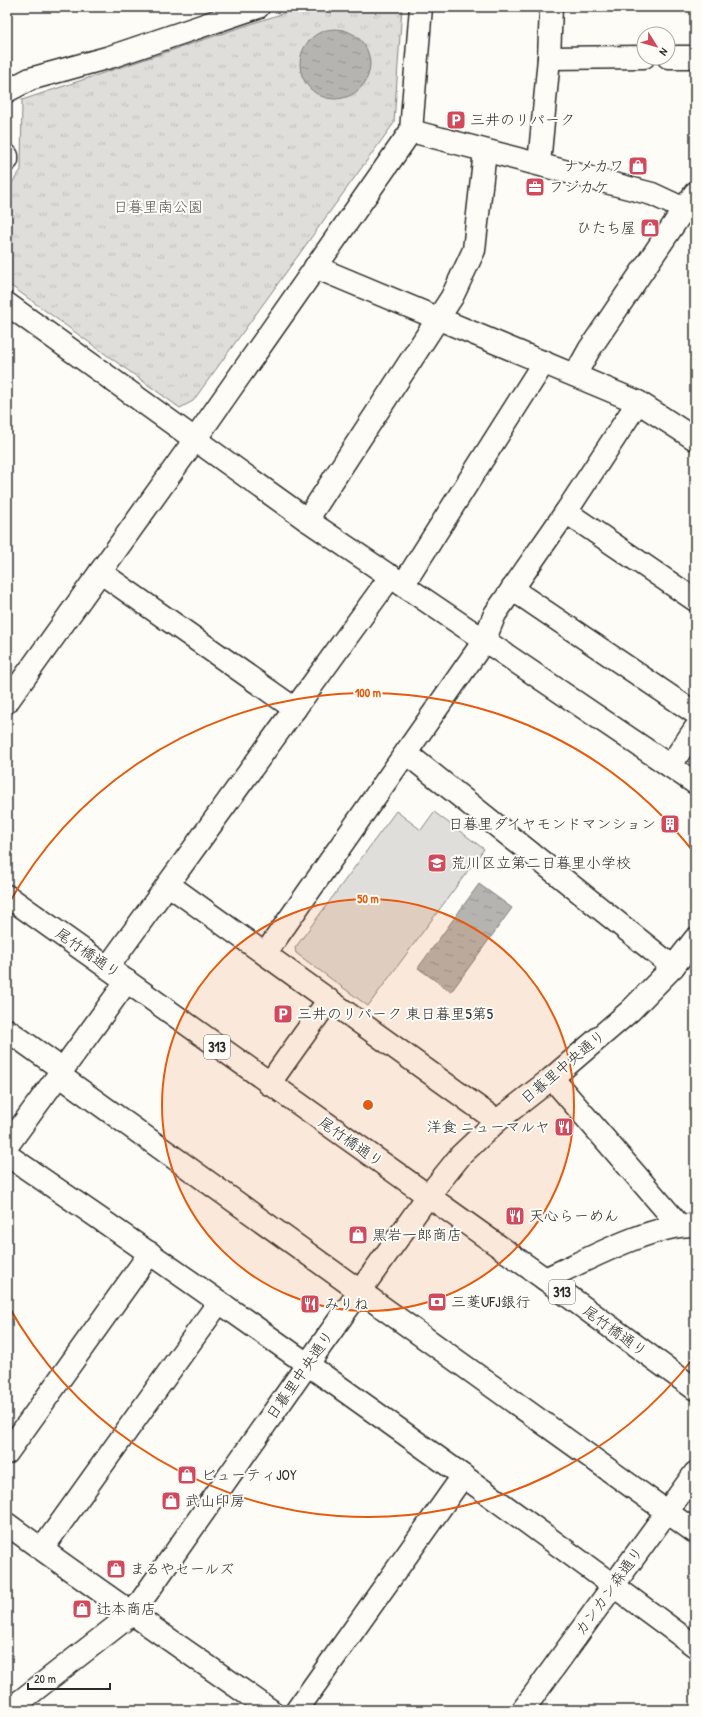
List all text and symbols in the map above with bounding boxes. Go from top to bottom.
north arrow [636,26,676,66]
text: N [657,45,671,59]
parking icon: 三井のリパーク [445,109,467,131]
place label: 三井のリパーク [470,109,575,130]
place label: ナメカワ [564,155,624,176]
shop icon: ナメカワ [627,155,649,177]
office icon: フジカケ [524,176,546,198]
place label: フジカケ [549,176,609,197]
park label: 日暮里南公園 [113,196,203,217]
place label: ひたち屋 [577,217,636,238]
shop icon: ひたち屋 [639,217,661,239]
text: 100 m [355,684,381,701]
place label: 日暮里ダイヤモンドマンション [448,813,656,834]
building icon: 日暮里ダイヤモンドマンション [659,813,681,835]
school or university icon: 荒川区立第二日暮里小学校 [426,852,448,874]
place label: 荒川区立第二日暮里小学校 [451,852,631,873]
text: 50 m [357,890,379,907]
street label: 尾竹橋通り [52,922,125,983]
parking icon: 三井のリパーク 東日暮里5第5 [272,1003,294,1025]
place label: 三井のリパーク 東日暮里5第5 [297,1003,494,1024]
street label: 日暮里中央通り [516,1025,610,1108]
road number: 313 [204,1035,230,1059]
centre of rings [361,1098,375,1112]
street label: 尾竹橋通り [315,1111,388,1172]
place label: 洋食 ニューマルヤ [427,1116,550,1137]
restaurant icon: 洋食 ニューマルヤ [553,1116,575,1138]
restaurant icon: 天心らーめん [504,1205,526,1227]
place label: 天心らーめん [529,1205,619,1226]
shop icon: 黒岩一郎商店 [347,1224,369,1246]
place label: 黒岩一郎商店 [372,1224,462,1245]
road number: 313 [549,1280,575,1304]
bank icon: 三菱UFJ銀行 [426,1291,448,1313]
place label: 三菱UFJ銀行 [451,1291,530,1312]
restaurant icon: みりね [299,1293,321,1315]
place label: みりね [324,1293,369,1314]
street label: 尾竹橋通り [579,1300,652,1361]
street label: 日暮里中央通り [261,1326,338,1424]
shop icon: ビューティJOY [176,1464,198,1486]
place label: ビューティJOY [201,1464,297,1485]
shop icon: 武山印房 [160,1490,182,1512]
place label: 武山印房 [185,1490,245,1511]
street label: カンカン森通り [569,1542,648,1639]
shop icon: まるやセールズ [105,1558,127,1580]
place label: まるやセールズ [130,1558,234,1579]
shop icon: 辻本商店 [71,1598,93,1620]
place label: 辻本商店 [96,1598,156,1619]
scale bar [28,1665,110,1691]
text: 20 m [34,1670,56,1687]

